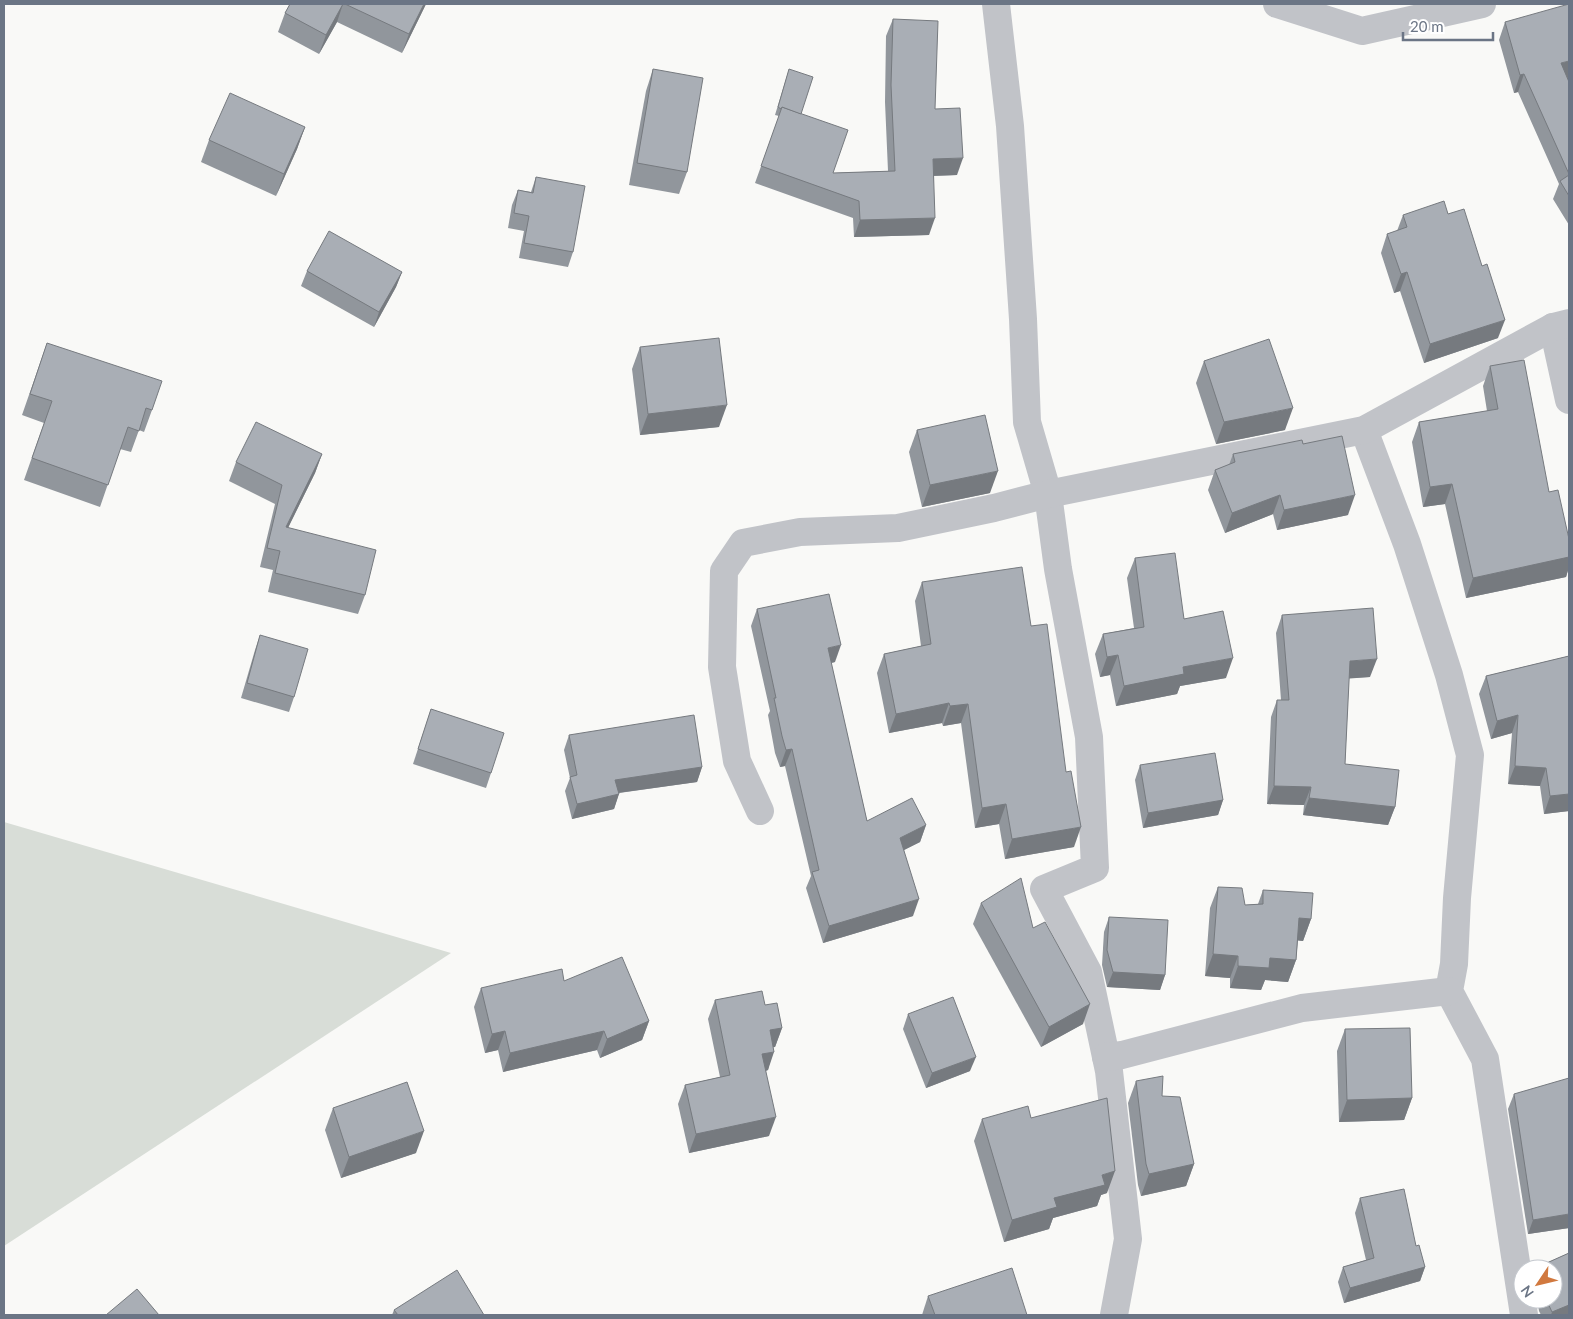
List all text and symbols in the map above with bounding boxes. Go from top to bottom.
scale bar [1403,10,1493,42]
text: 20 m [1410,17,1444,35]
north arrow [1513,1259,1563,1309]
text: N [1517,1282,1537,1301]

